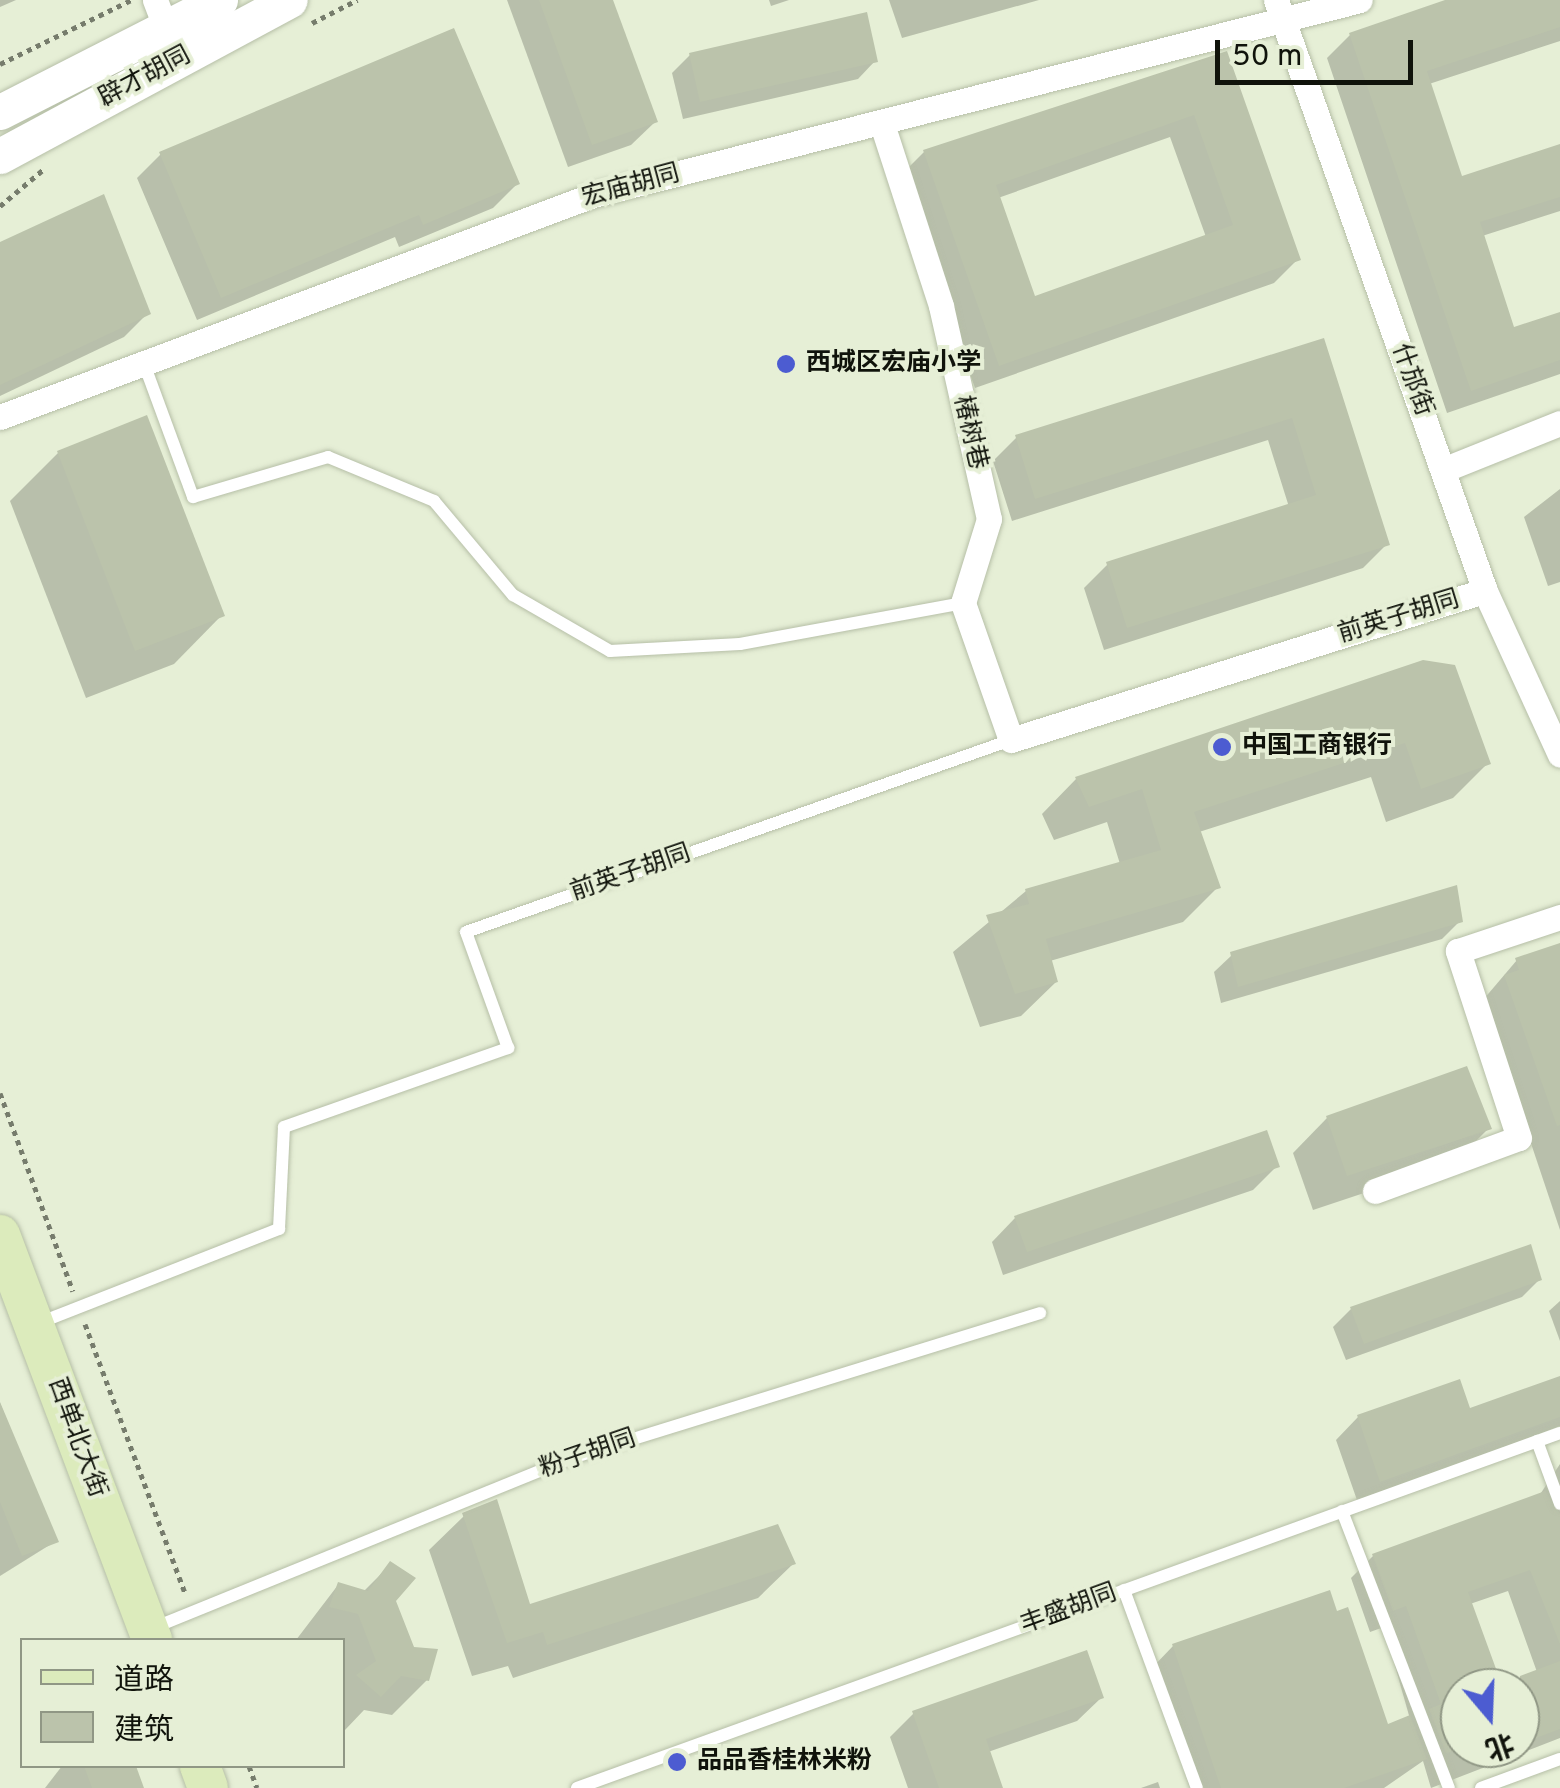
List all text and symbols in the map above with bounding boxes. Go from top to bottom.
scale bar [1220,20,1418,82]
text: 50 m [1232,39,1302,76]
street label: 辟才胡同 [94,41,196,115]
street label: 宏庙胡同 [579,160,683,214]
street label: 什邡街 [1384,340,1438,420]
place label: 西城区宏庙小学 [806,349,981,379]
marker: 西城区宏庙小学 [775,353,797,375]
street label: 椿树巷 [946,393,992,473]
street label: 前英子胡同 [1335,585,1463,651]
place label: 中国工商银行 [1242,732,1392,762]
marker: 中国工商银行 [1211,736,1233,758]
street label: 前英子胡同 [567,839,695,909]
street label: 西单北大街 [41,1374,111,1502]
street label: 粉子胡同 [536,1425,640,1485]
street label: 丰盛胡同 [1017,1579,1121,1641]
legend [20,1638,345,1768]
text: 道路 [114,1663,174,1700]
north arrow [1440,1668,1540,1768]
text: 建筑 [114,1713,174,1750]
text: 北 [1480,1723,1518,1766]
place label: 品品香桂林米粉 [697,1747,872,1777]
marker: 品品香桂林米粉 [666,1751,688,1773]

